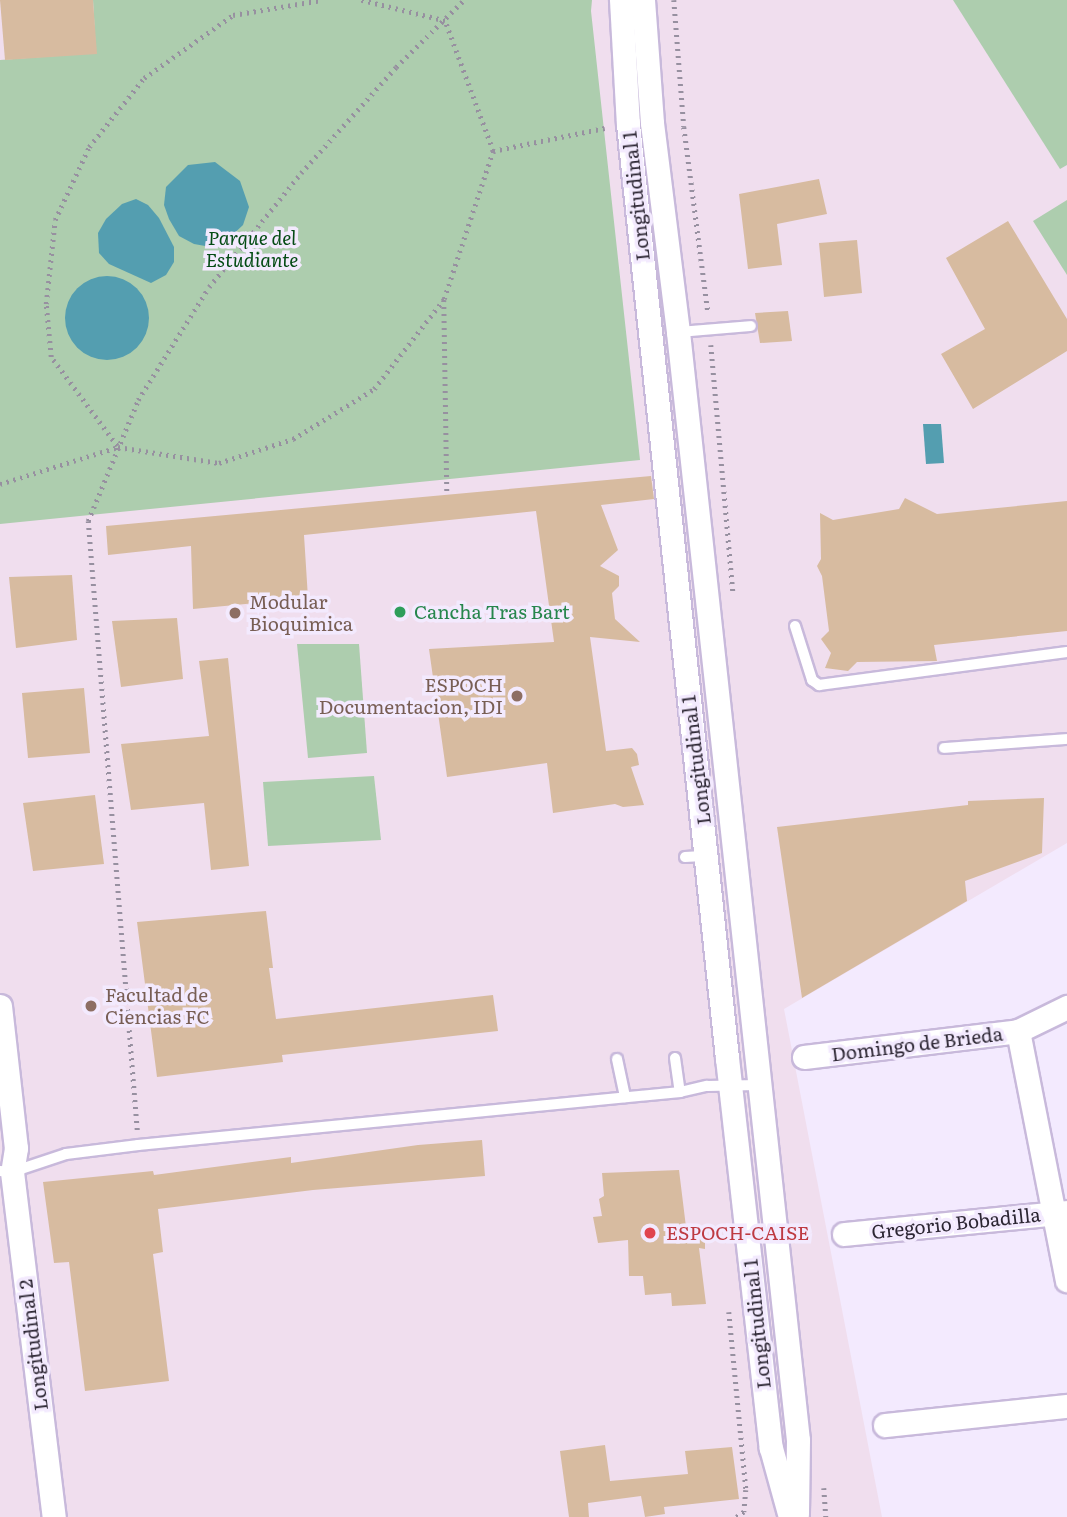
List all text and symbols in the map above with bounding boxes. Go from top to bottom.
street label: Longitudinal 1 [618,130,654,262]
park label: Parque del Estudiante [206,227,298,271]
place label: Modular Bioquimica [249,591,353,635]
place label: Cancha Tras Bart [414,601,570,623]
marker: Cancha Tras Bart [392,604,408,620]
marker: Modular Bioquimica [227,605,243,621]
place label: ESPOCH Documentacion, IDI [319,674,503,718]
marker: ESPOCH Documentacion, IDI [509,688,525,704]
street label: Longitudinal 1 [677,694,715,826]
place label: Facultad de Ciencias FC [105,984,210,1028]
marker: Facultad de Ciencias FC [83,998,99,1014]
street label: Domingo de Brieda [830,1022,1004,1066]
street label: Gregorio Bobadilla [870,1203,1042,1243]
place label: ESPOCH-CAISE [666,1222,809,1244]
marker: ESPOCH-CAISE [640,1223,660,1243]
street label: Longitudinal 1 [739,1258,775,1390]
street label: Longitudinal 2 [14,1278,52,1412]

